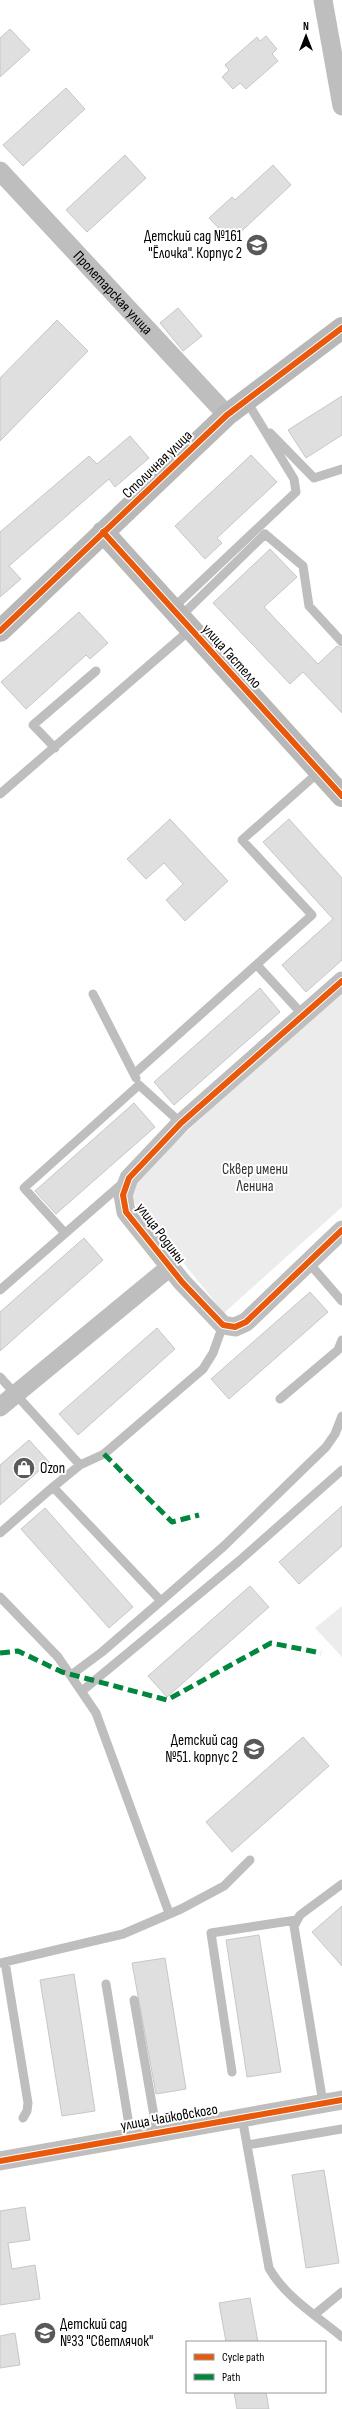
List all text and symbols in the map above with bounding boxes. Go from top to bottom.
north arrow [286,16,326,56]
text: N [303,20,309,33]
place label: Детский сад №161 "Ёлочка". Корпус 2 [144,227,243,263]
school or university icon: Детский сад №161 "Ёлочка". Корпус 2 [244,232,270,258]
street label: Пролетарская улица [69,247,157,339]
street label: Столичная улица [118,426,197,503]
street label: улица Гастелло [198,620,266,693]
park label: Сквер имени Ленина [222,1160,288,1196]
street label: улица Родины [131,1199,190,1268]
shop icon: Ozon [11,1455,37,1481]
place label: Ozon [40,1459,65,1478]
place label: Детский сад №51. корпус 2 [165,1731,238,1767]
school or university icon: Детский сад №51. корпус 2 [241,1736,267,1762]
street label: улица Чайковского [119,2100,219,2135]
place label: Детский сад №33 "Светлячок" [60,2315,153,2351]
school or university icon: Детский сад №33 "Светлячок" [32,2320,58,2346]
legend [186,2341,326,2393]
text: Cycle path [222,2350,264,2365]
text: Path [222,2370,240,2385]

